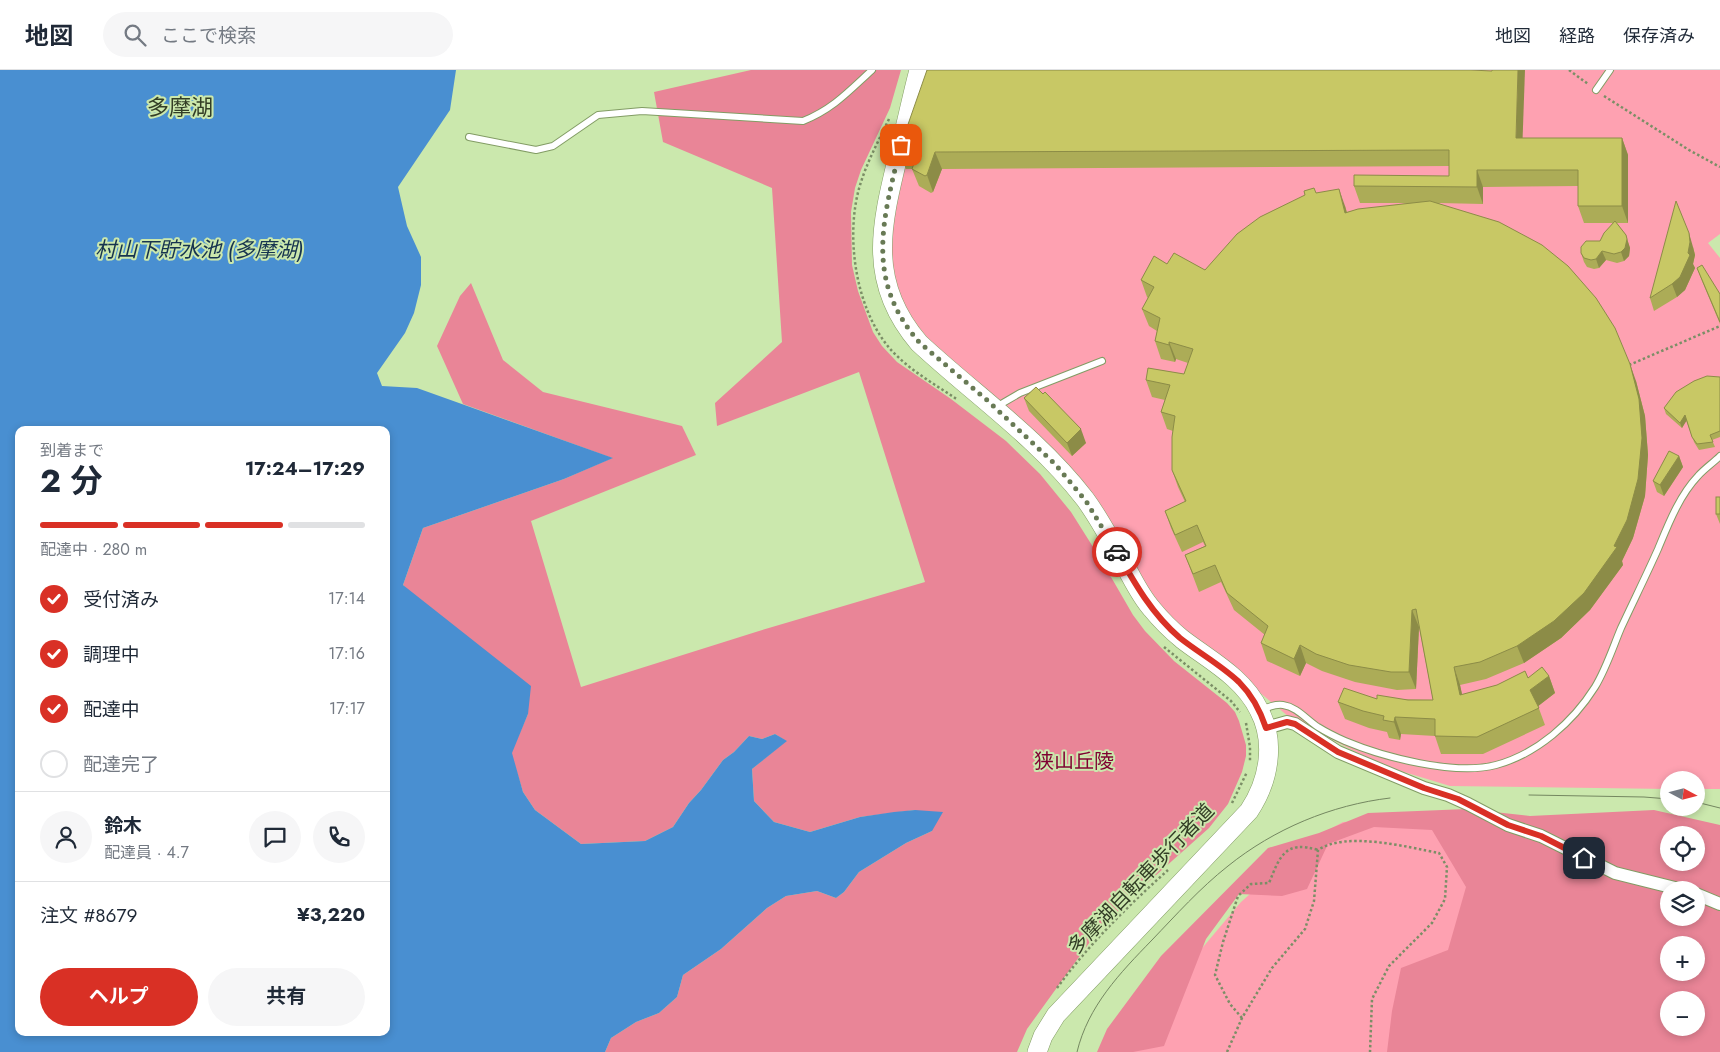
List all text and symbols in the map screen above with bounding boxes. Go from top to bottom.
search box [103,12,453,57]
text: 地図 [25,18,73,53]
icon: search [121,21,149,49]
text: ここで検索 [161,22,256,49]
text: 地図 [1495,23,1531,49]
text: 経路 [1559,23,1595,49]
text: 保存済み [1623,23,1695,49]
district label: 多摩湖 [147,91,213,123]
pin [880,124,922,166]
icon: bag [887,131,915,159]
water label: 村山下貯水池 (多摩湖) [95,235,303,265]
text: 到着まで [40,439,104,462]
text: 17:24–17:29 [245,455,365,482]
text: 2 分 [40,458,103,504]
courier [1092,527,1142,577]
text: 配達中 · 280 m [40,538,147,561]
icon: car [1103,538,1131,566]
icon: check [40,585,68,613]
text: 受付済み [83,586,159,613]
text: 17:14 [328,587,365,610]
icon: check [40,640,68,668]
text: 調理中 [83,641,140,668]
text: 17:16 [328,642,365,665]
icon: check [40,695,68,723]
text: 配達中 [83,696,140,723]
text: 17:17 [329,697,365,720]
park label: 狭山丘陵 [1034,747,1114,776]
text: 配達完了 [83,751,159,778]
north arrow [1660,771,1705,816]
map controls [1660,771,1705,1036]
street label: 多摩湖自転車歩行者道 [1061,797,1221,961]
button: person [40,811,92,863]
button: chat [249,811,301,863]
button: phone [313,811,365,863]
text: 鈴木 [104,812,142,839]
button: locate [1660,826,1705,871]
pin [1563,837,1605,879]
text: 配達員 · 4.7 [104,841,189,864]
icon: home [1570,844,1598,872]
button: layers [1660,881,1705,926]
text: ¥3,220 [297,901,365,928]
text: 注文 #8679 [40,902,137,929]
button: + [1660,936,1705,981]
button: ヘルプ [40,968,198,1026]
button: 共有 [208,968,365,1026]
button: − [1660,991,1705,1036]

